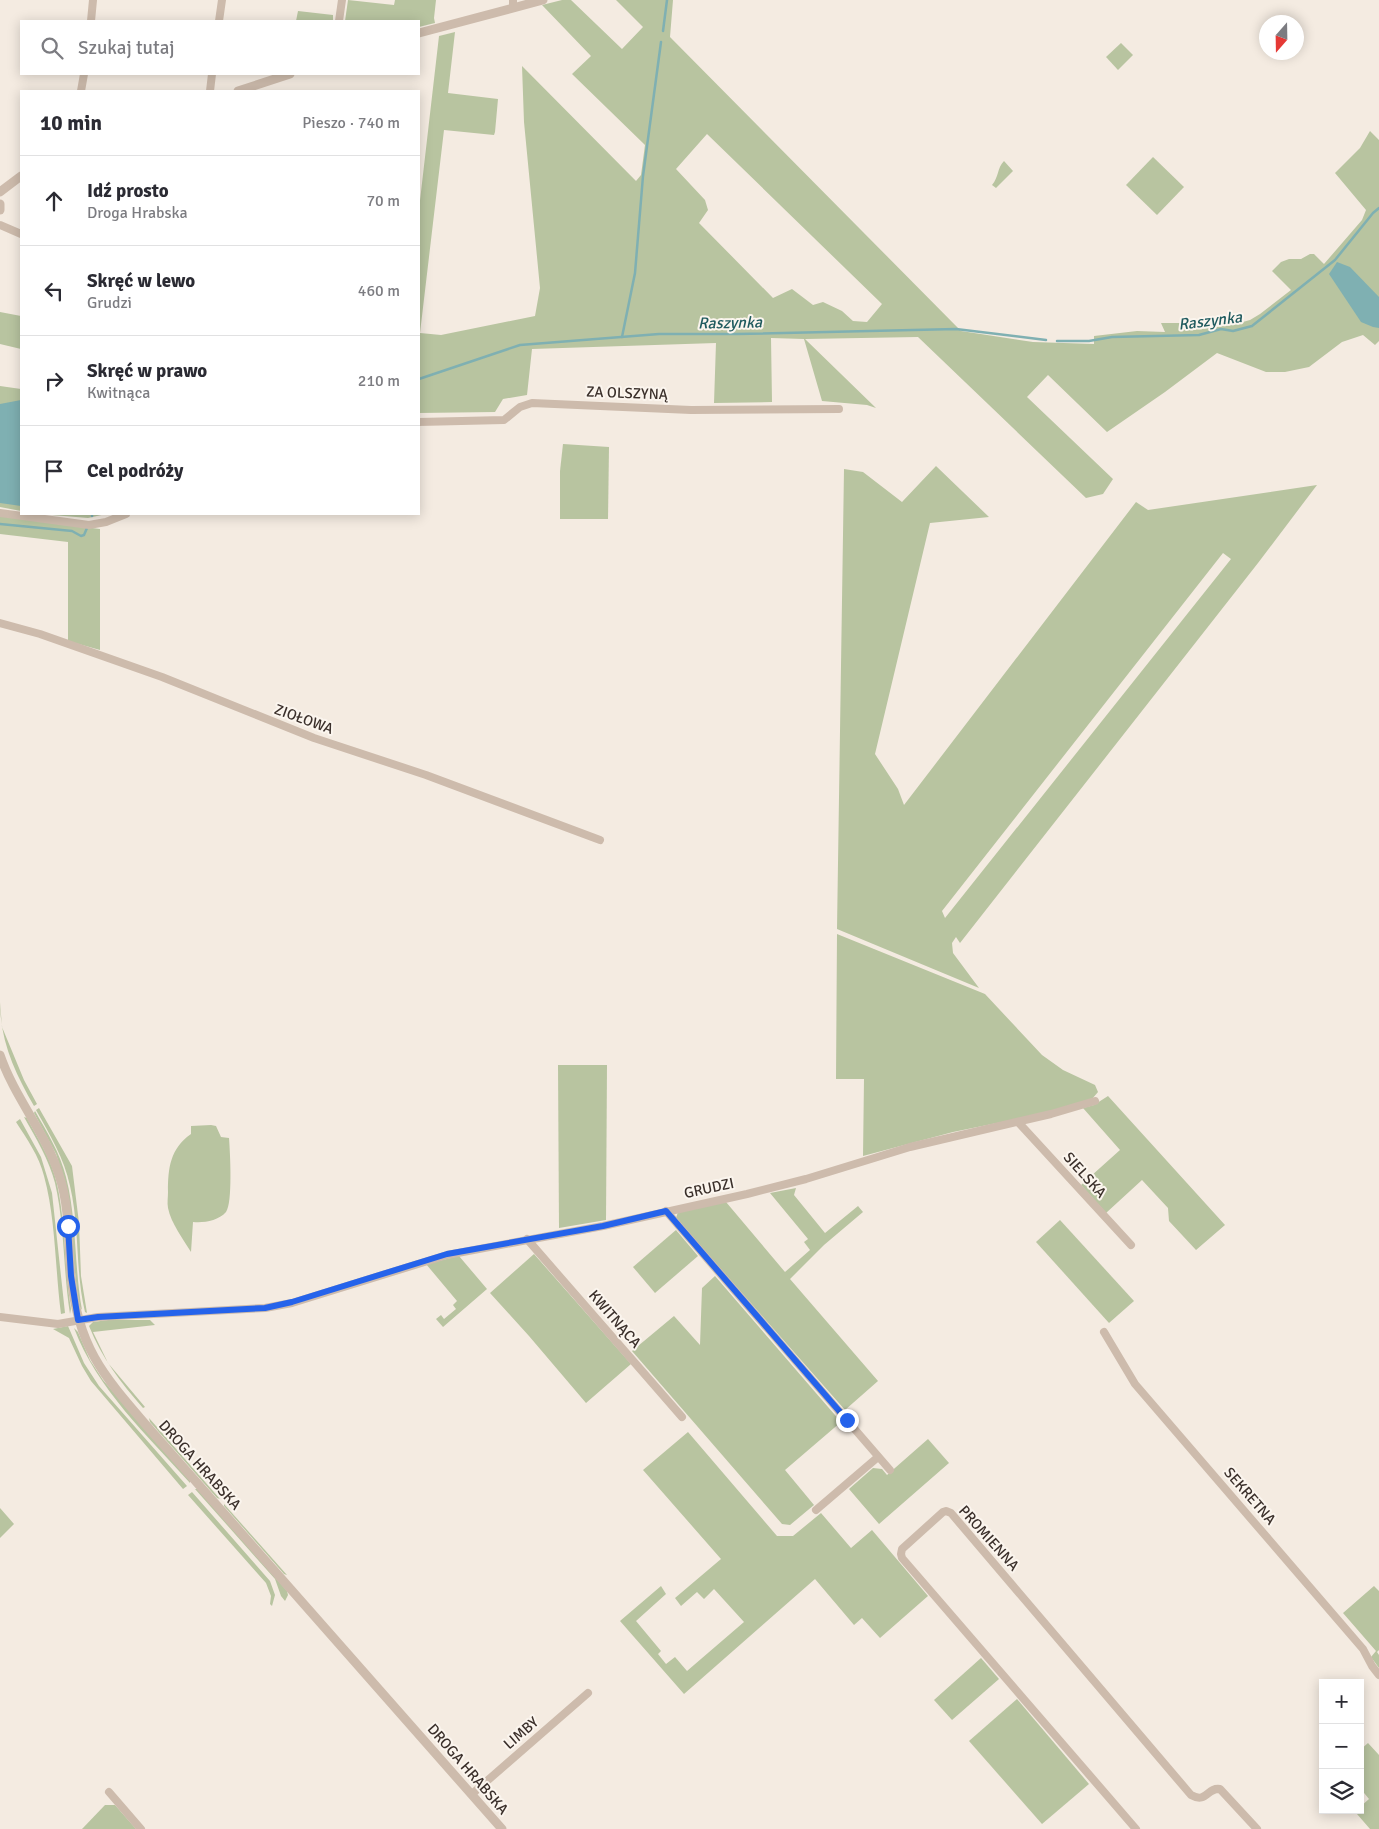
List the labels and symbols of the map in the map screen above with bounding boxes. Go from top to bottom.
north arrow [1259,15,1304,60]
water label: Raszynka [1177,307,1244,335]
water label: Raszynka [698,312,763,334]
street label: ZA OLSZYNĄ [586,383,669,403]
street label: ZIOŁOWA [272,700,336,738]
street label: SIELSKA [1060,1148,1110,1202]
street label: GRUDZI [682,1174,736,1202]
route start [57,1215,80,1238]
street label: KWITNĄCA [585,1286,645,1352]
route end [836,1409,859,1432]
street label: DROGA HRABSKA [155,1417,245,1513]
street label: SEKRETNA [1220,1464,1280,1528]
street label: PROMIENNA [955,1502,1023,1574]
street label: LIMBY [500,1713,543,1753]
street label: DROGA HRABSKA [424,1720,512,1818]

